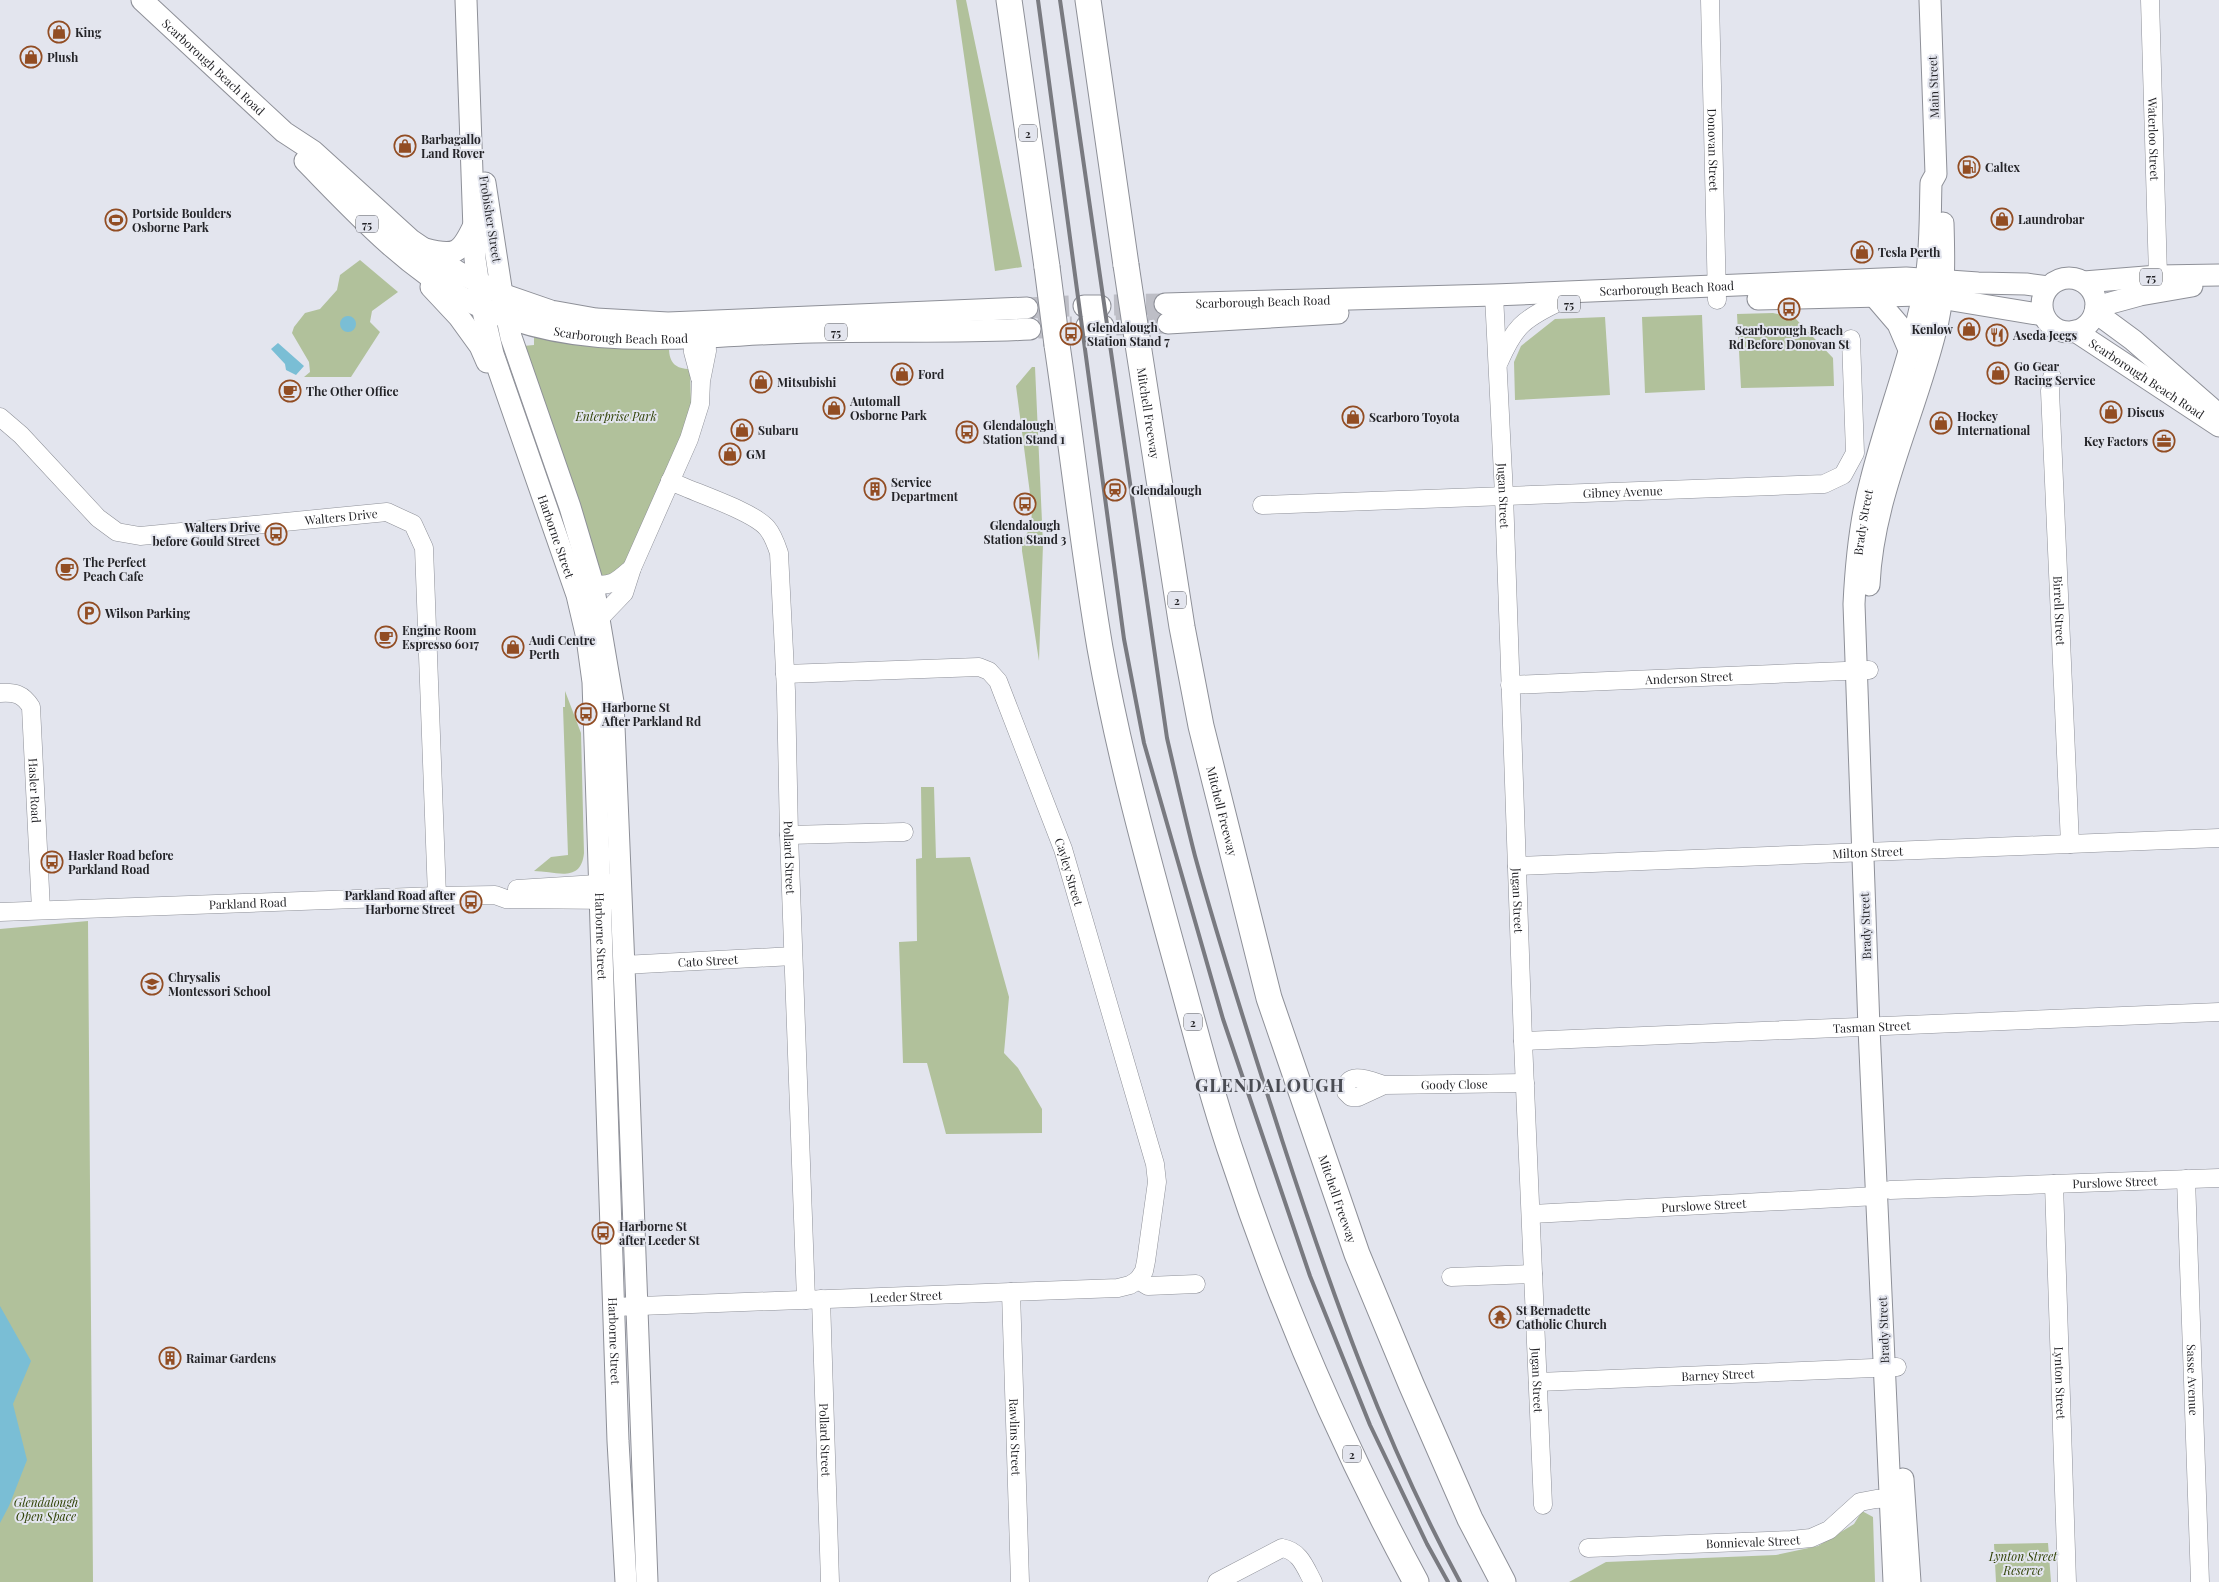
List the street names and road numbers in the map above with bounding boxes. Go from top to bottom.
street label: Scarborough Beach Road [159,15,269,118]
street label: Main Street [1924,55,1942,118]
street label: Waterloo Street [2145,96,2163,182]
street label: Donovan Street [1705,108,1722,192]
road number: 2 [1019,125,1037,142]
street label: Frobisher Street [476,174,506,264]
road number: 75 [356,215,378,232]
road number: 75 [2140,268,2162,286]
street label: Scarborough Beach Road [1599,277,1734,299]
street label: Scarborough Beach Road [1195,291,1330,311]
road number: 75 [1558,296,1580,312]
street label: Scarborough Beach Road [552,323,688,347]
road number: 75 [825,324,847,341]
street label: Scarborough Beach Road [2086,335,2207,422]
street label: Mitchell Freeway [1134,366,1164,460]
street label: Jugan Street [1494,462,1513,529]
street label: Gibney Avenue [1583,482,1663,501]
street label: Brady Street [1850,487,1876,556]
street label: Harborne Street [535,492,579,581]
street label: Walters Drive [303,505,378,528]
street label: Birrell Street [2050,576,2069,647]
road number: 2 [1168,592,1186,608]
street label: Anderson Street [1644,668,1734,687]
street label: Hasler Road [26,758,45,823]
street label: Mitchell Freeway [1203,764,1241,858]
street label: Pollard Street [781,821,799,895]
street label: Cayley Street [1051,835,1087,908]
street label: Milton Street [1832,843,1904,861]
street label: Jugan Street [1509,867,1527,934]
street label: Harborne Street [592,892,611,981]
street label: Brady Street [1856,892,1874,960]
street label: Parkland Road [208,894,287,912]
street label: Cato Street [677,951,739,970]
road number: 2 [1184,1014,1202,1030]
street label: Tasman Street [1833,1017,1912,1036]
street label: Goody Close [1421,1076,1488,1092]
street label: Mitchell Freeway [1315,1153,1361,1245]
street label: Purslowe Street [2072,1172,2158,1191]
street label: Purslowe Street [1661,1195,1747,1215]
street label: Leeder Street [869,1287,943,1305]
street label: Brady Street [1874,1296,1892,1364]
street label: Harborne Street [605,1297,624,1386]
street label: Sasse Avenue [2184,1344,2202,1416]
street label: Jugan Street [1528,1346,1547,1414]
street label: Lynton Street [2051,1346,2070,1420]
street label: Barney Street [1681,1365,1755,1384]
street label: Rawlins Street [1006,1398,1025,1477]
street label: Pollard Street [816,1403,835,1478]
road number: 2 [1343,1446,1361,1462]
street label: Bonnievale Street [1705,1531,1802,1551]

